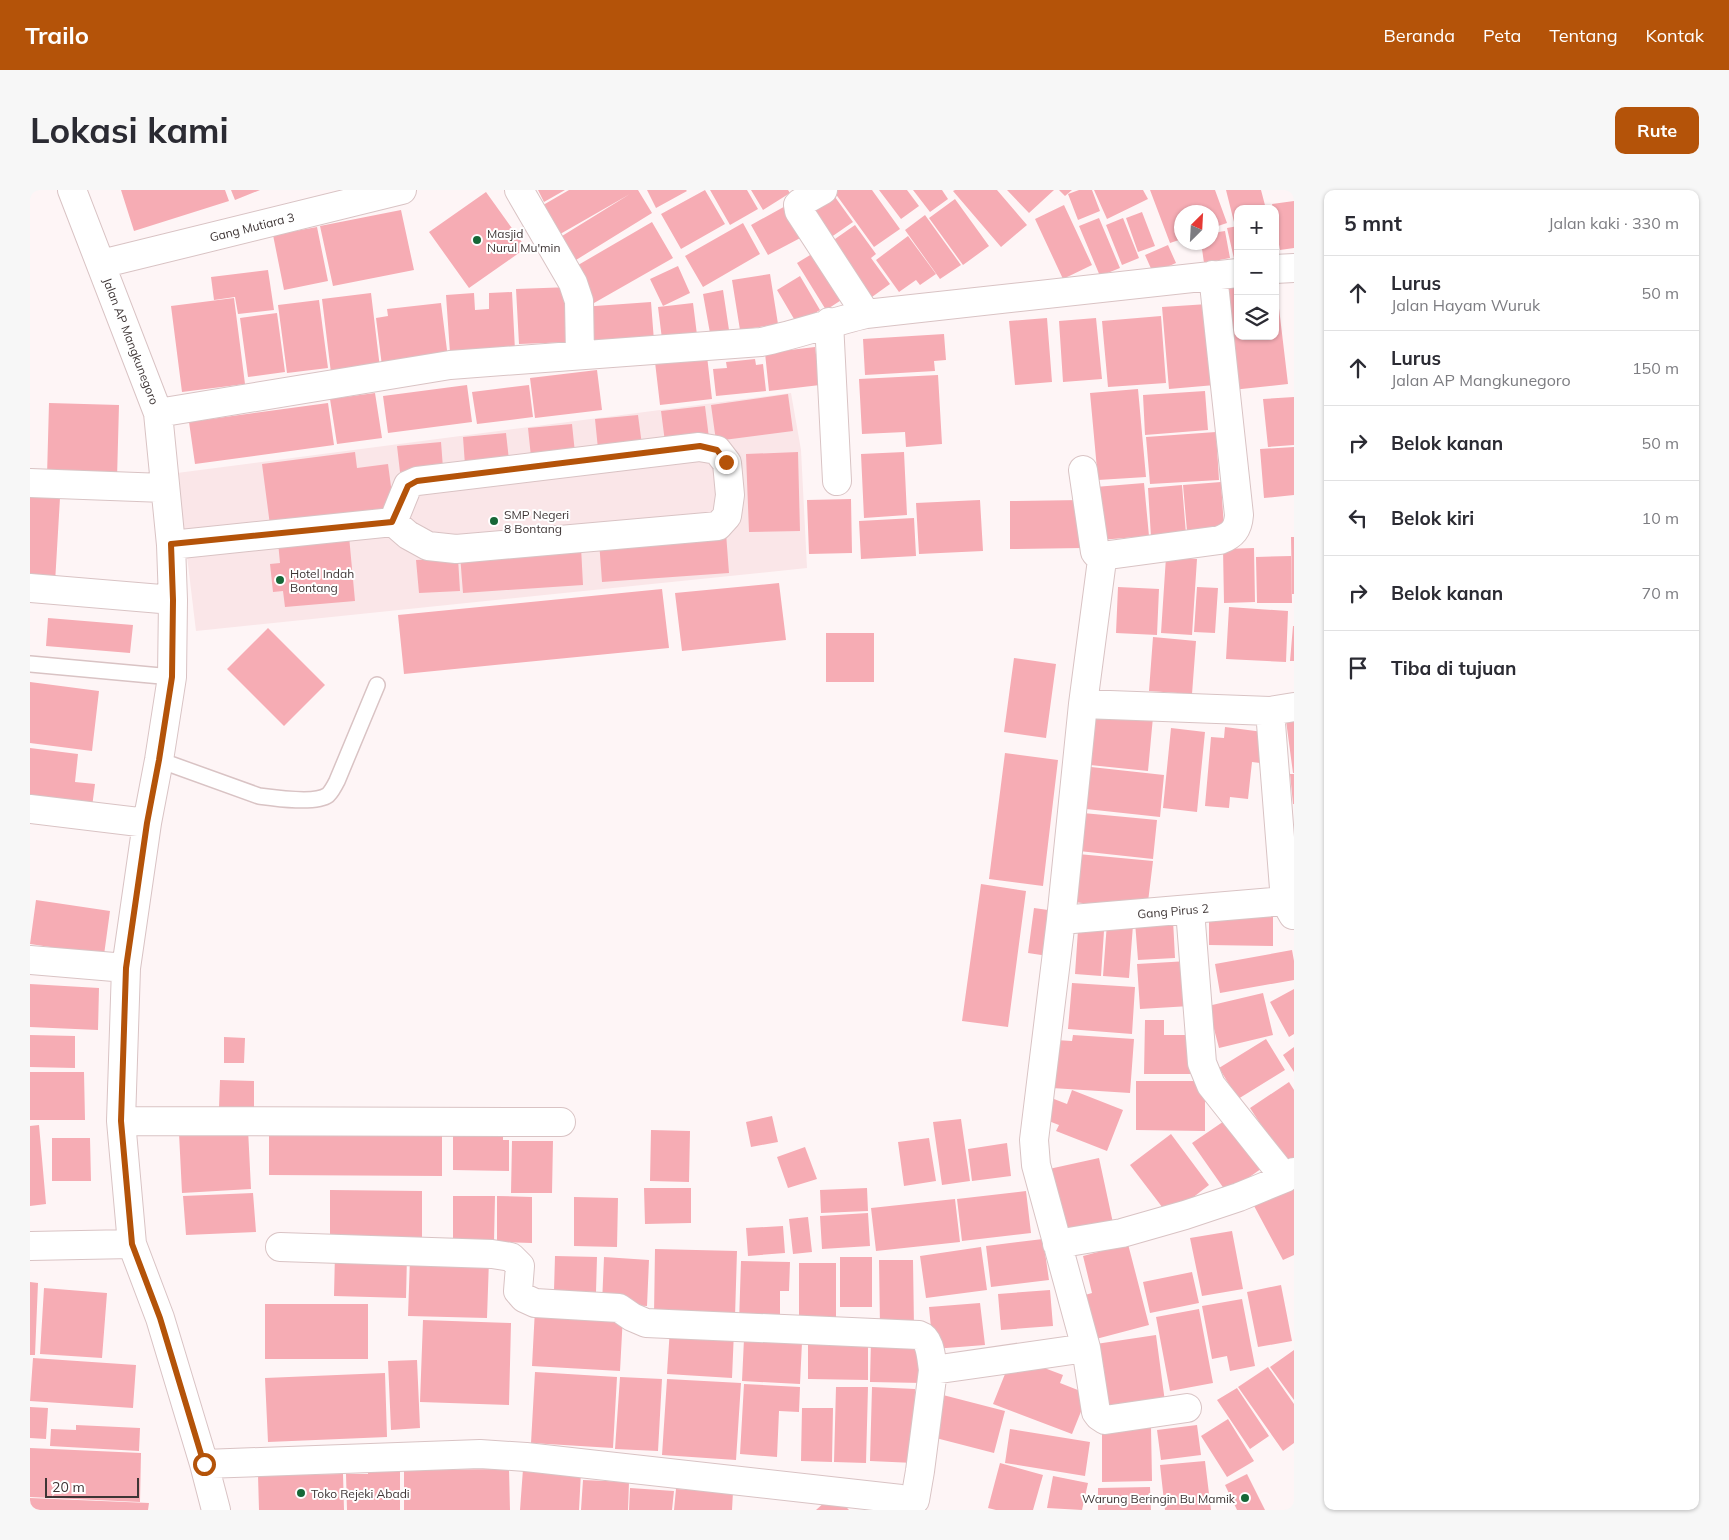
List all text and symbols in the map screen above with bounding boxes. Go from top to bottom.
text: Trailo [25,20,89,50]
text: Beranda [1384,24,1455,47]
text: Peta [1483,24,1521,47]
text: Tentang [1549,24,1618,47]
text: Kontak [1646,24,1704,47]
button: Rute [1615,107,1699,154]
text: Lokasi kami [30,108,229,152]
north arrow [1174,205,1219,250]
map controls [1234,205,1279,340]
button: + [1234,205,1279,250]
street label: Gang Mutiara 3 [208,209,296,245]
text: 5 mnt [1344,210,1402,236]
text: Jalan kaki · 330 m [1548,213,1679,233]
place label: Masjid Nurul Mu'min [487,226,560,255]
marker: Masjid Nurul Mu'min [471,234,483,246]
button: − [1234,250,1279,295]
text: Lurus [1391,271,1441,295]
street label: Jalan AP Mangkunegoro [100,275,162,407]
icon: ahead [1344,279,1372,307]
text: 50 m [1642,283,1679,303]
button: layers [1234,295,1279,340]
text: Jalan Hayam Wuruk [1391,295,1540,315]
text: Lurus [1391,346,1441,370]
icon: ahead [1344,354,1372,382]
text: 150 m [1632,358,1679,378]
text: Jalan AP Mangkunegoro [1391,370,1571,390]
icon: right [1344,429,1372,457]
text: Belok kanan [1391,431,1503,455]
text: 50 m [1642,433,1679,453]
route end [715,451,738,474]
icon: left [1344,504,1372,532]
text: Belok kiri [1391,506,1474,530]
place label: SMP Negeri 8 Bontang [504,507,569,536]
text: 10 m [1642,508,1679,528]
marker: SMP Negeri 8 Bontang [488,515,500,527]
place label: Hotel Indah Bontang [290,566,354,595]
marker: Hotel Indah Bontang [274,574,286,586]
icon: right [1344,579,1372,607]
text: Belok kanan [1391,581,1503,605]
text: 70 m [1642,583,1679,603]
icon: arrive [1344,654,1372,682]
text: Tiba di tujuan [1391,656,1516,680]
street label: Gang Pirus 2 [1137,900,1209,922]
route start [193,1453,216,1476]
scale bar [45,1475,139,1498]
text: 20 m [52,1478,85,1496]
place label: Toko Rejeki Abadi [311,1486,410,1501]
marker: Toko Rejeki Abadi [295,1487,307,1499]
place label: Warung Beringin Bu Mamik [1082,1491,1236,1506]
marker: Warung Beringin Bu Mamik [1239,1492,1251,1504]

